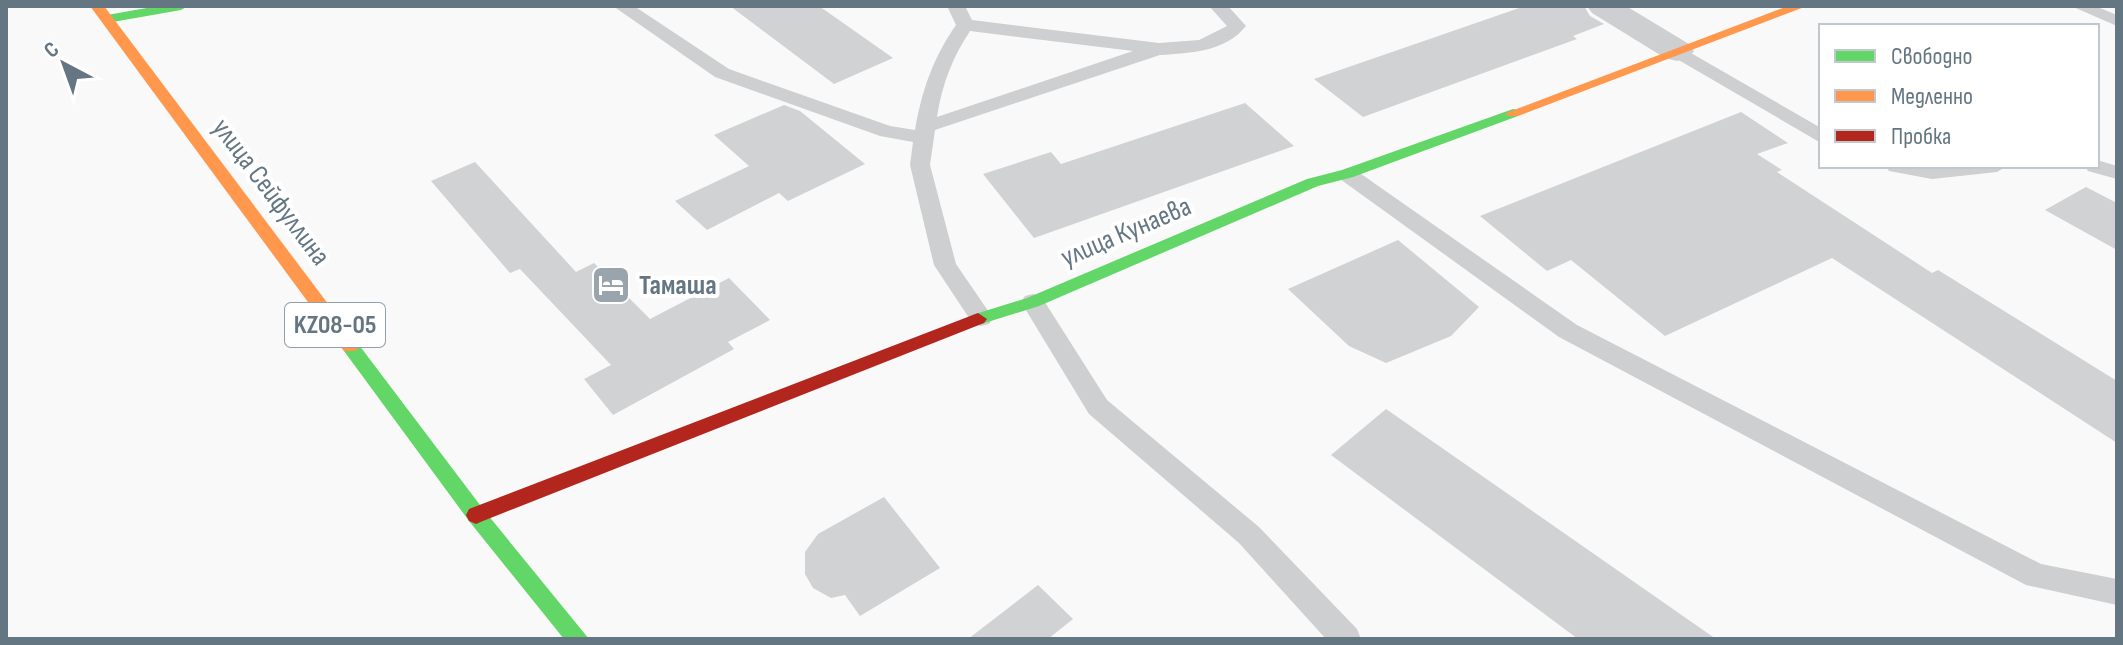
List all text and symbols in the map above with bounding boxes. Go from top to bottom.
north arrow [24,24,104,104]
legend [1819,24,2099,168]
text: С [39,36,65,64]
text: Свободно [1891,42,1972,71]
text: Медленно [1891,82,1973,111]
street label: улица Сейфуллина [205,112,337,272]
text: Пробка [1891,122,1951,151]
street label: улица Кунаева [1056,190,1196,274]
hotel icon: Тамаша [590,264,632,306]
place label: Тамаша [639,269,717,302]
road number: KZ08-05 [285,303,385,347]

